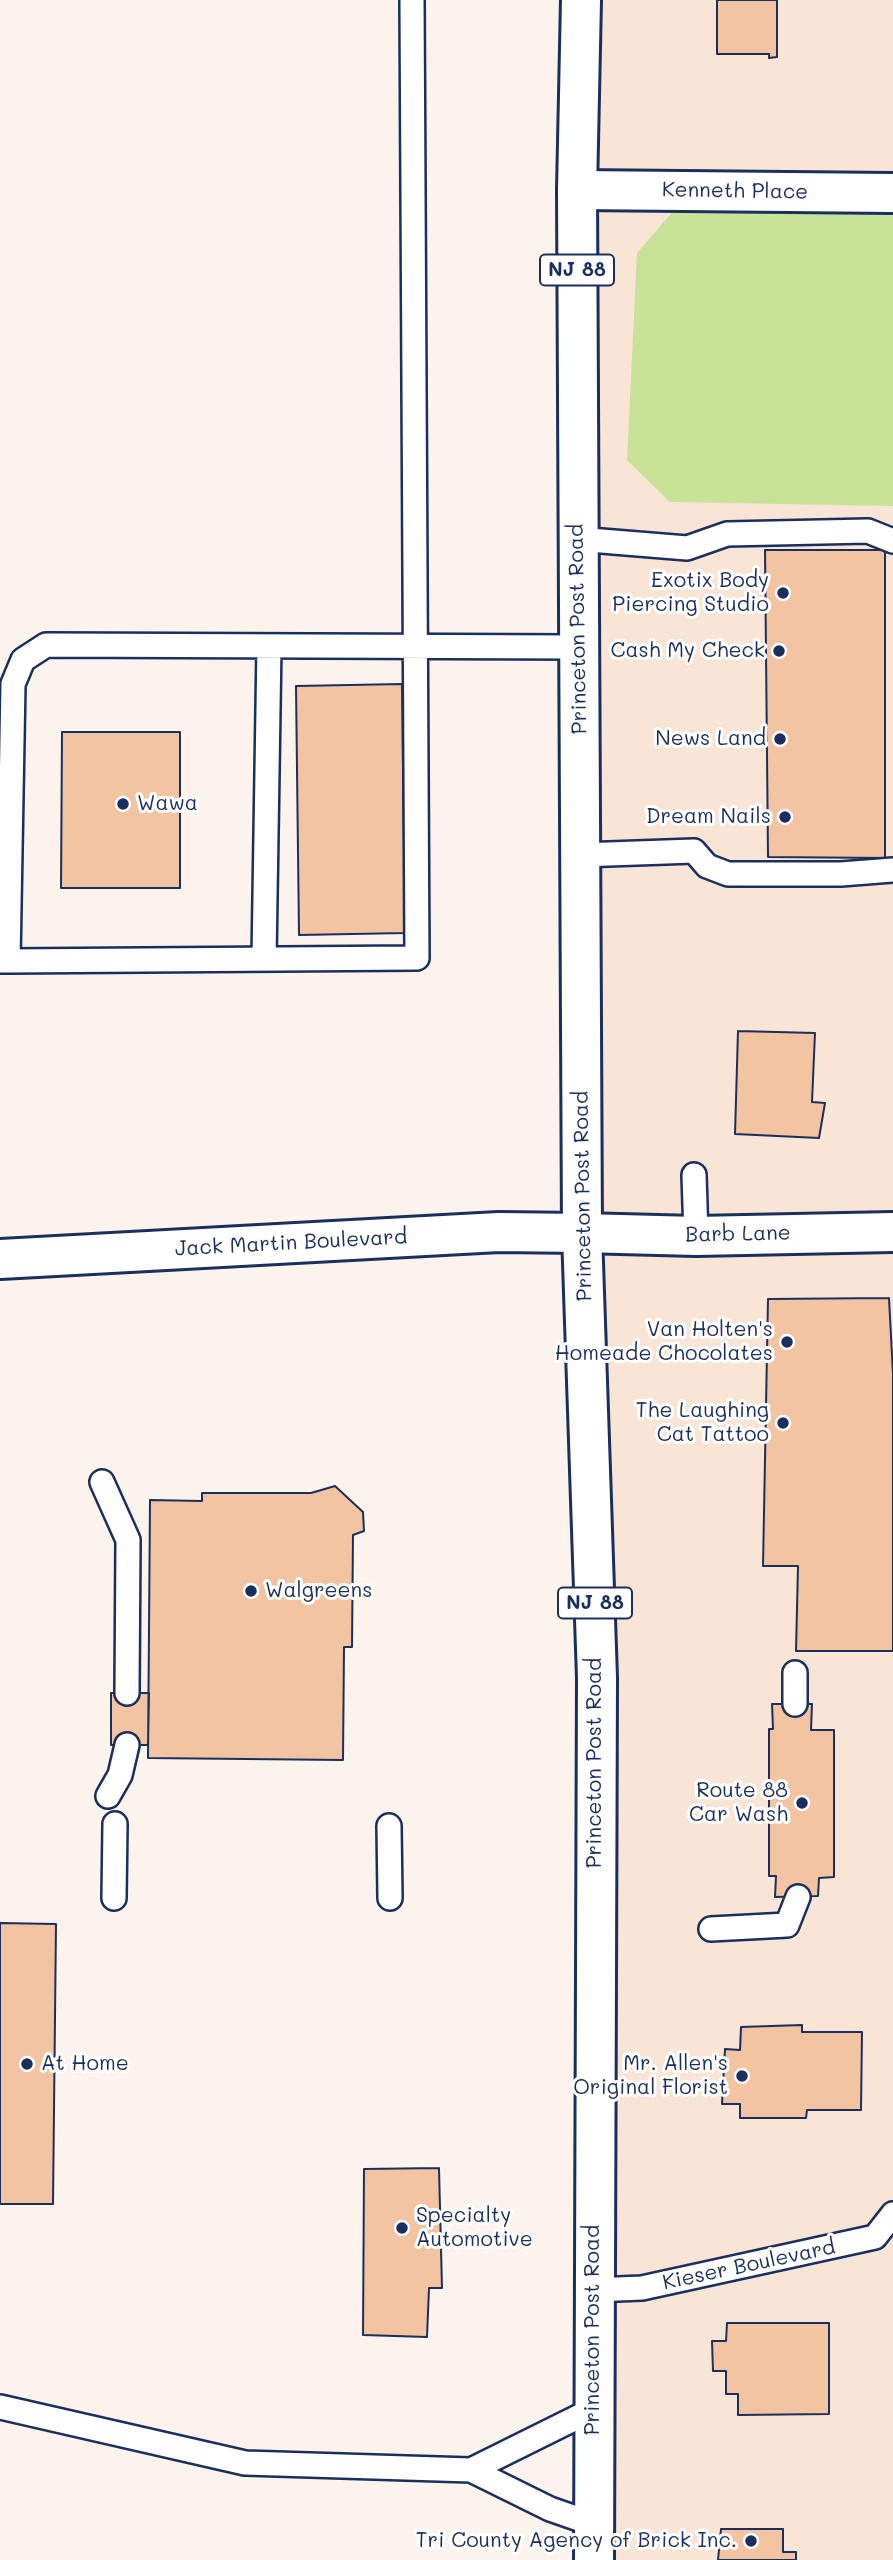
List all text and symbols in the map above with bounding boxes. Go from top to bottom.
street label: Kenneth Place [662,177,808,205]
road number: NJ 88 [540,254,614,286]
street label: Princeton Post Road [564,524,592,734]
place label: Exotix Body Piercing Studio [612,568,769,618]
marker: Exotix Body Piercing Studio [775,585,791,601]
place label: Cash My Check [610,638,765,664]
marker: Cash My Check [771,643,787,659]
place label: News Land [655,726,766,752]
marker: News Land [772,731,788,747]
place label: Wawa [137,791,198,817]
marker: Wawa [115,796,131,812]
place label: Dream Nails [646,804,771,830]
marker: Dream Nails [777,809,793,825]
street label: Princeton Post Road [569,1091,597,1301]
street label: Barb Lane [685,1220,791,1248]
street label: Jack Martin Boulevard [174,1224,408,1262]
place label: Van Holten's Homeade Chocolates [555,1317,773,1367]
marker: Van Holten's Homeade Chocolates [779,1334,795,1350]
place label: The Laughing Cat Tattoo [636,1398,769,1448]
marker: The Laughing Cat Tattoo [775,1415,791,1431]
place label: Walgreens [265,1578,372,1604]
marker: Walgreens [243,1583,259,1599]
road number: NJ 88 [558,1588,632,1618]
street label: Princeton Post Road [582,1658,608,1868]
place label: Route 88 Car Wash [689,1778,788,1828]
marker: Route 88 Car Wash [794,1795,810,1811]
place label: At Home [41,2051,129,2077]
place label: Mr. Allen's Original Florist [573,2051,728,2101]
marker: At Home [19,2056,35,2072]
marker: Mr. Allen's Original Florist [734,2068,750,2084]
place label: Specialty Automotive [416,2203,533,2253]
marker: Specialty Automotive [394,2220,410,2236]
street label: Princeton Post Road [580,2225,606,2435]
street label: Kieser Boulevard [660,2234,838,2296]
place label: Tri County Agency of Brick Inc. [416,2528,737,2554]
marker: Tri County Agency of Brick Inc. [743,2533,759,2549]

